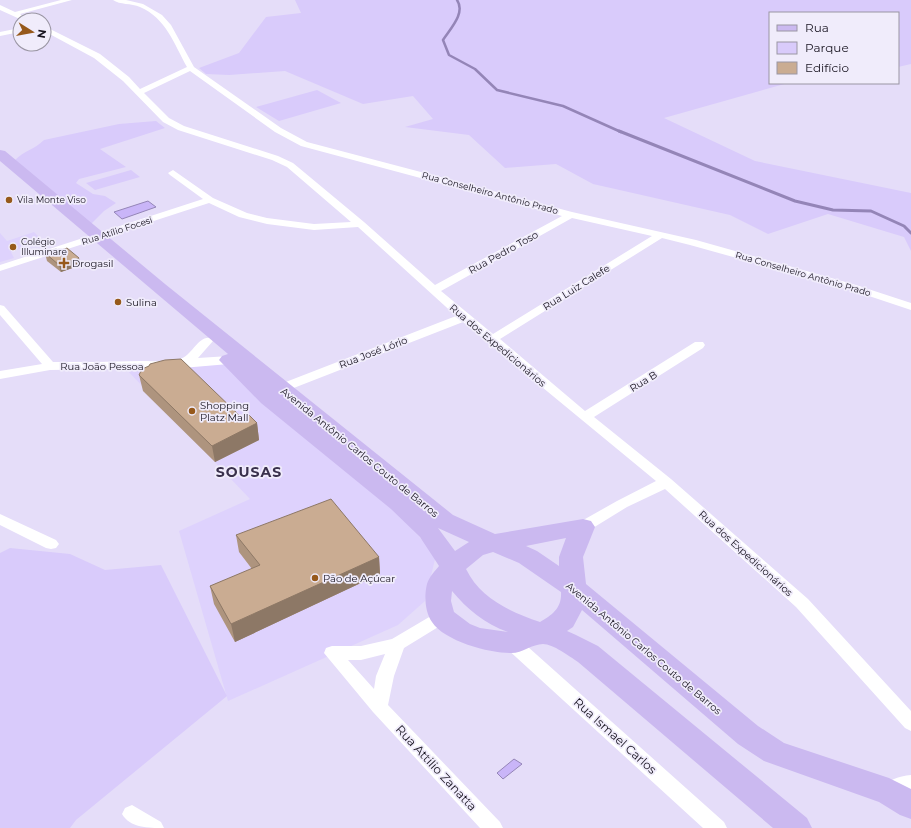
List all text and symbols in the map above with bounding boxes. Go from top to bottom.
north arrow [12,12,52,52]
legend [769,12,899,84]
text: Rua [805,20,829,35]
text: N [34,28,50,40]
text: Parque [805,40,849,55]
text: Edifício [805,60,849,75]
street label: Rua Conselheiro Antônio Prado [421,169,560,216]
place label: Vila Monte Viso [17,194,86,205]
marker: Vila Monte Viso [4,195,14,205]
street label: Rua Atílio Focesi [80,214,154,247]
street label: Rua Pedro Toso [466,228,540,277]
place label: Colégio Illuminare [21,236,67,257]
marker: Colégio Illuminare [8,242,18,252]
street label: Rua Conselheiro Antônio Prado [734,249,873,298]
place label: Drogasil [72,257,113,270]
marker: Drogasil [59,258,69,268]
street label: Rua Luiz Calefe [540,262,612,313]
place label: Sulina [126,296,157,309]
marker: Sulina [113,297,123,307]
street label: Rua dos Expedicionários [447,301,549,390]
street label: Rua José Lório [337,333,409,371]
street label: Rua João Pessoa [60,360,144,373]
street label: Rua B [627,368,659,395]
street label: Avenida Antônio Carlos Couto de Barros [278,385,441,520]
place label: Shopping Platz Mall [200,399,249,424]
marker: Shopping Platz Mall [187,406,197,416]
district label: SOUSAS [216,463,282,481]
street label: Rua dos Expedicionários [696,508,795,599]
place label: Pão de Açúcar [323,572,395,585]
marker: Pão de Açúcar [310,573,320,583]
street label: Avenida Antônio Carlos Couto de Barros [563,579,724,717]
street label: Rua Ismael Carlos [571,694,660,777]
street label: Rua Attilio Zanatta [393,722,480,814]

